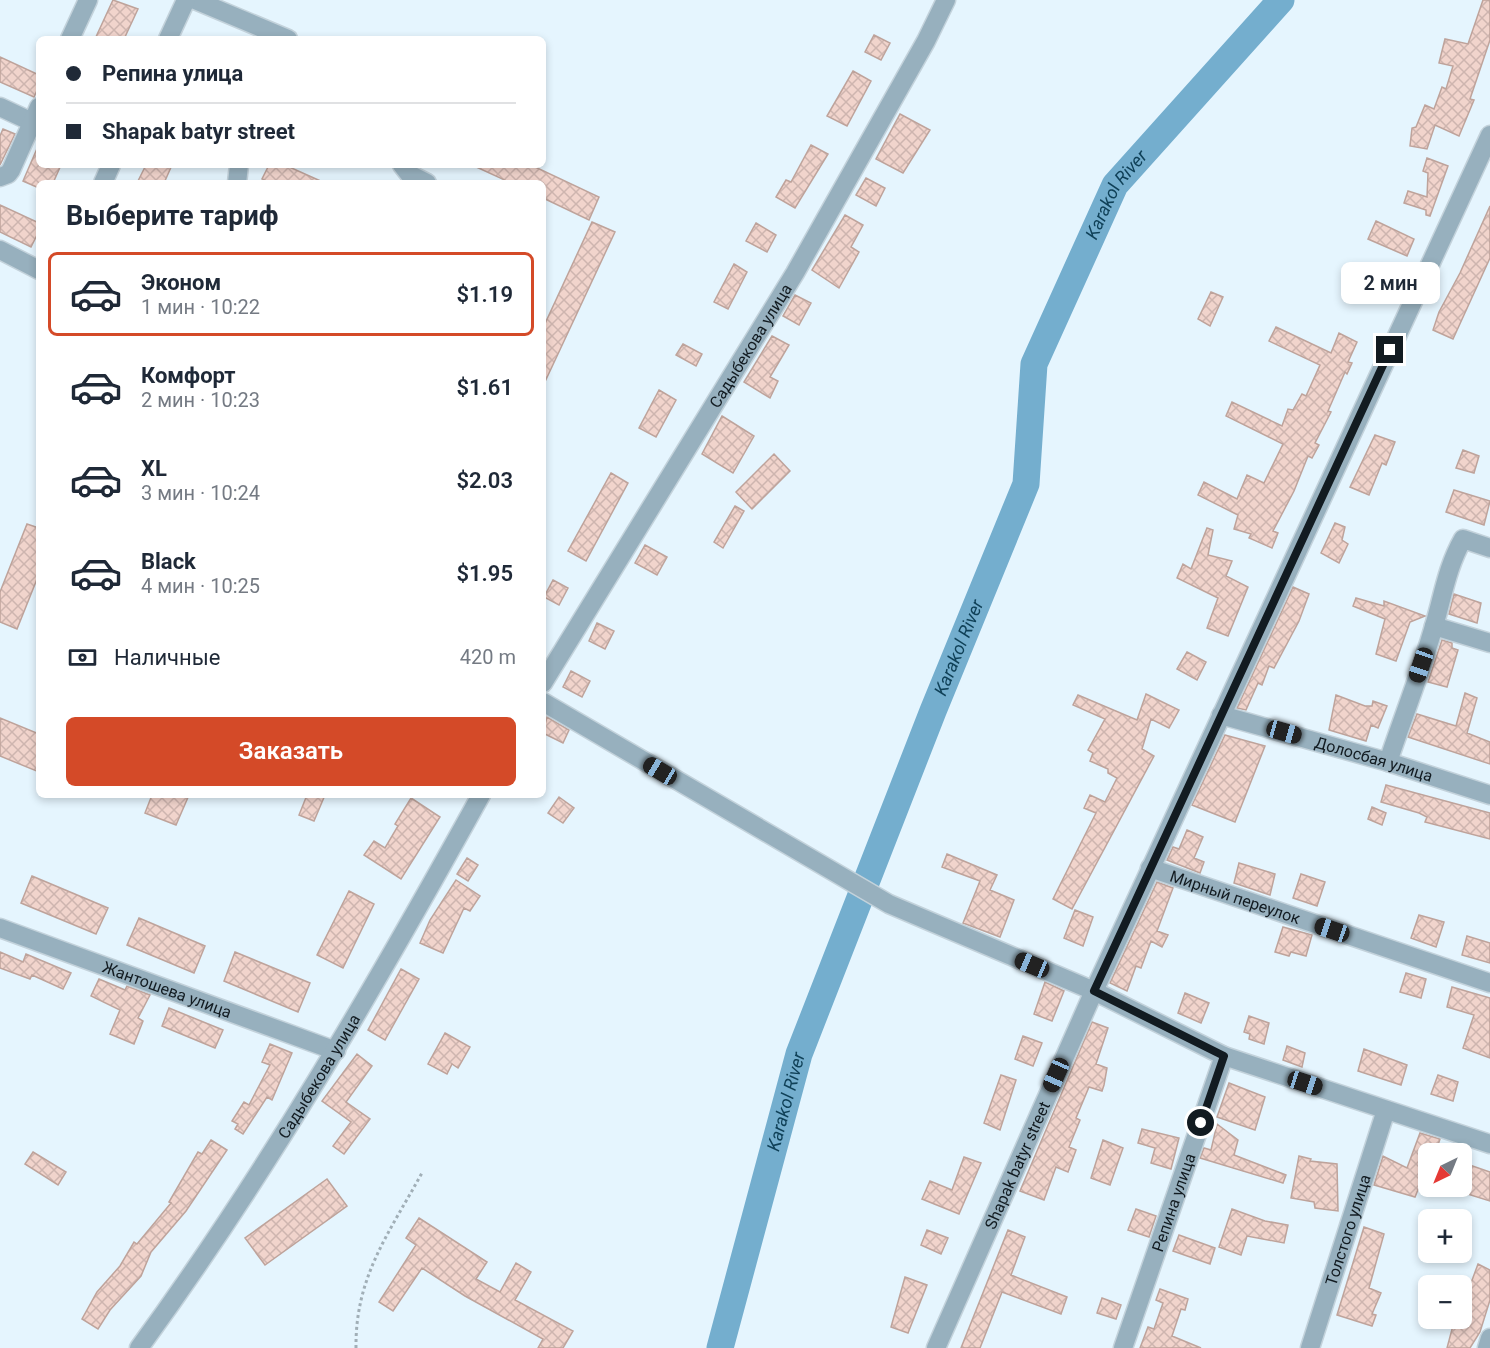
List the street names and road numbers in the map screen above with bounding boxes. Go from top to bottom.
street label: Садыбекова улица [706,280,796,411]
street label: Долосбая улица [1313,733,1435,786]
street label: Мирный переулок [1167,866,1303,928]
street label: Жантошева улица [100,957,234,1022]
street label: Садыбекова улица [274,1011,364,1142]
street label: Shapak batyr street [981,1099,1054,1232]
street label: Репина улица [1148,1151,1200,1254]
street label: Толстого улица [1322,1172,1375,1288]

